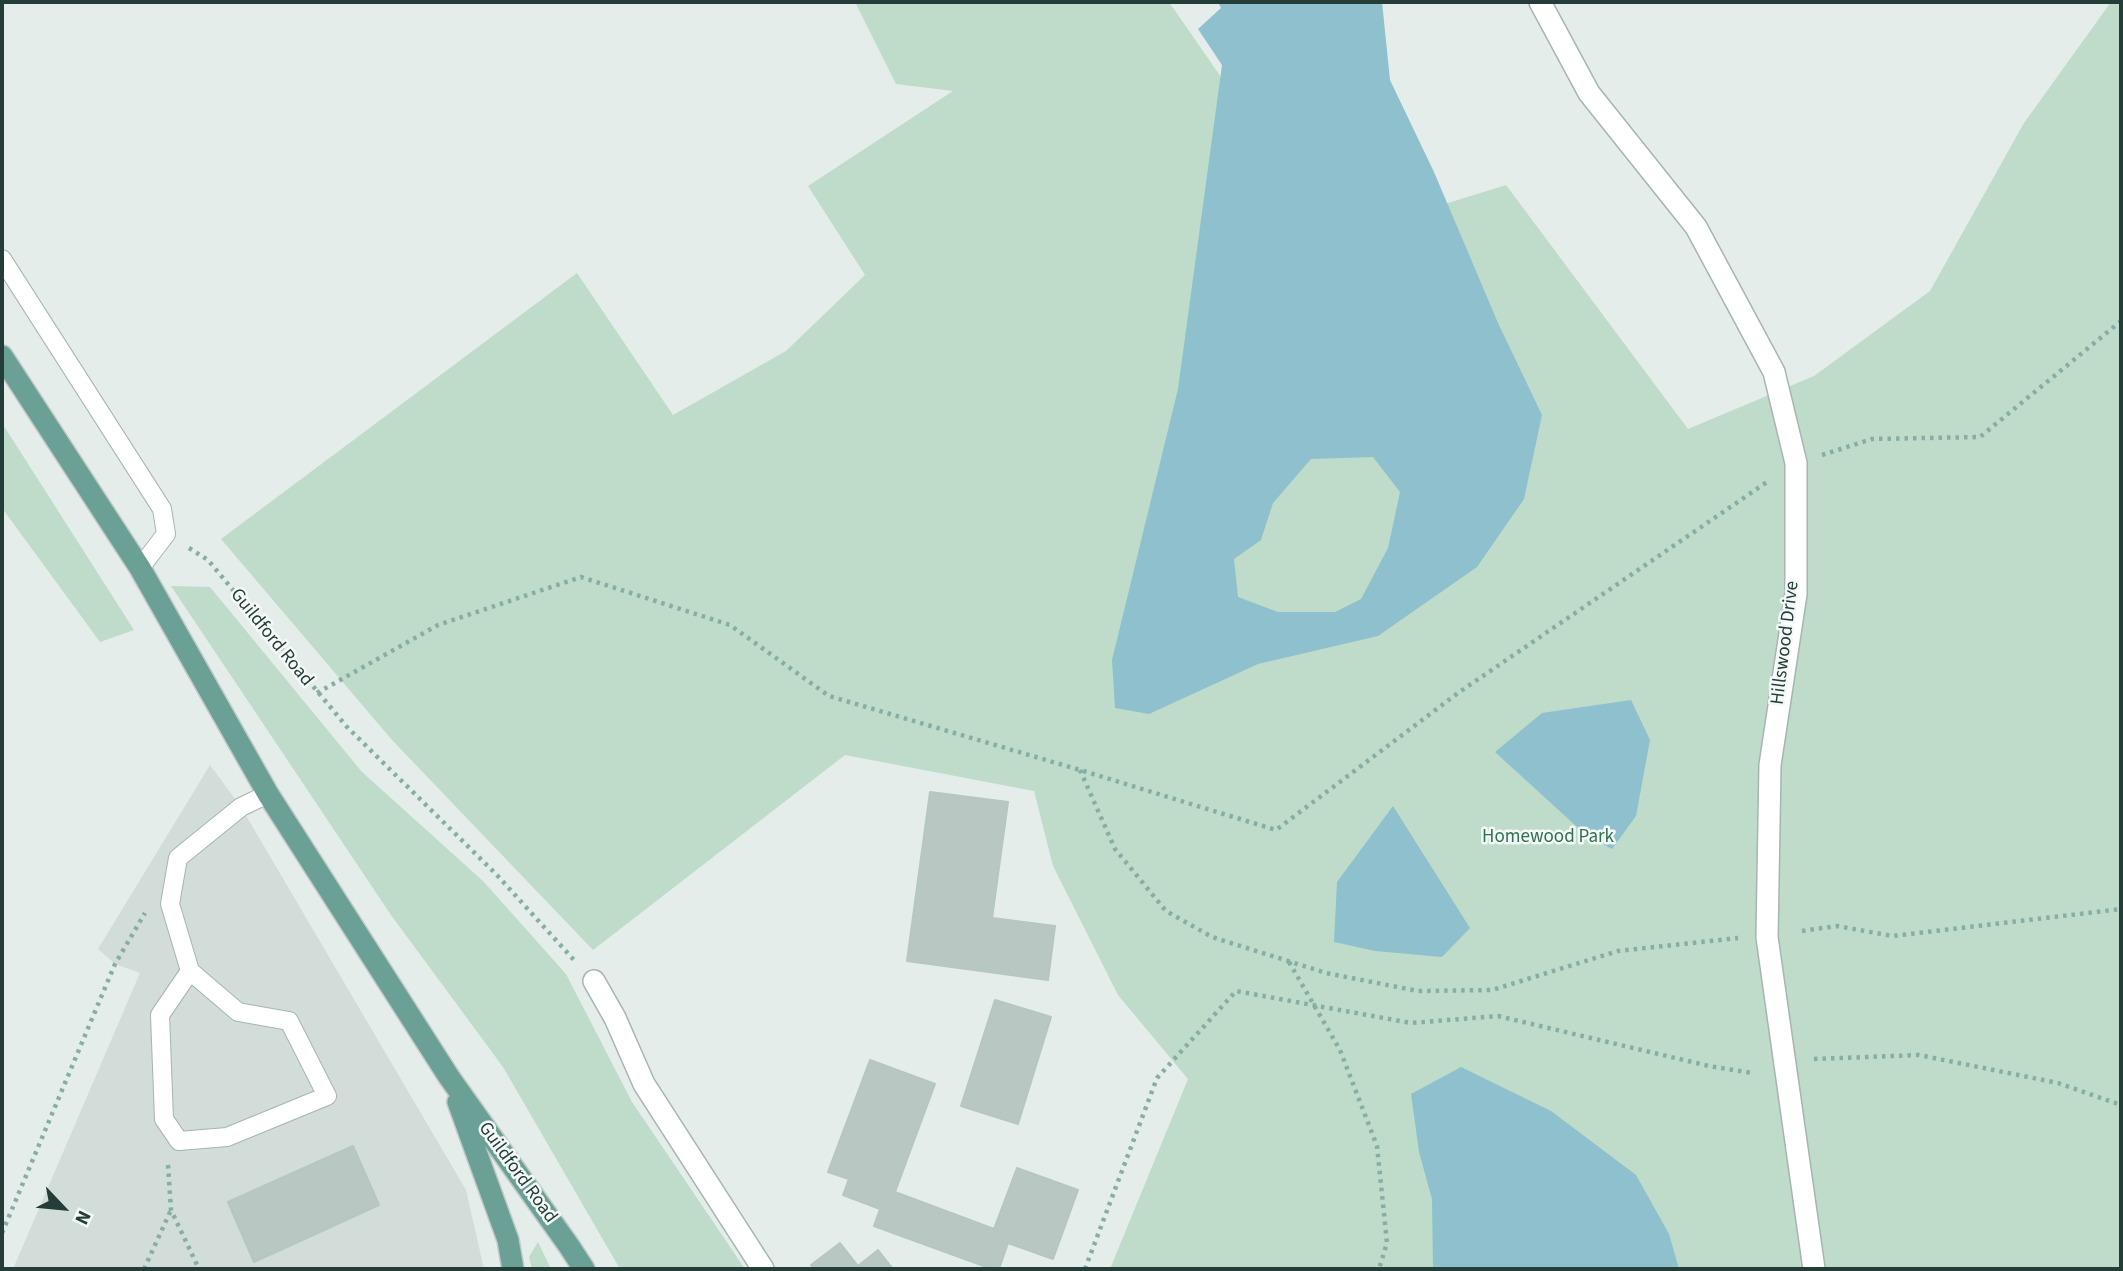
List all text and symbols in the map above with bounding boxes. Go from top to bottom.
street label: Hillswood Drive [1767,580,1805,706]
street label: Guildford Road [225,584,317,692]
park label: Homewood Park [1482,827,1614,849]
street label: Guildford Road [473,1118,561,1228]
north arrow [28,1173,98,1243]
text: N [67,1206,97,1229]

